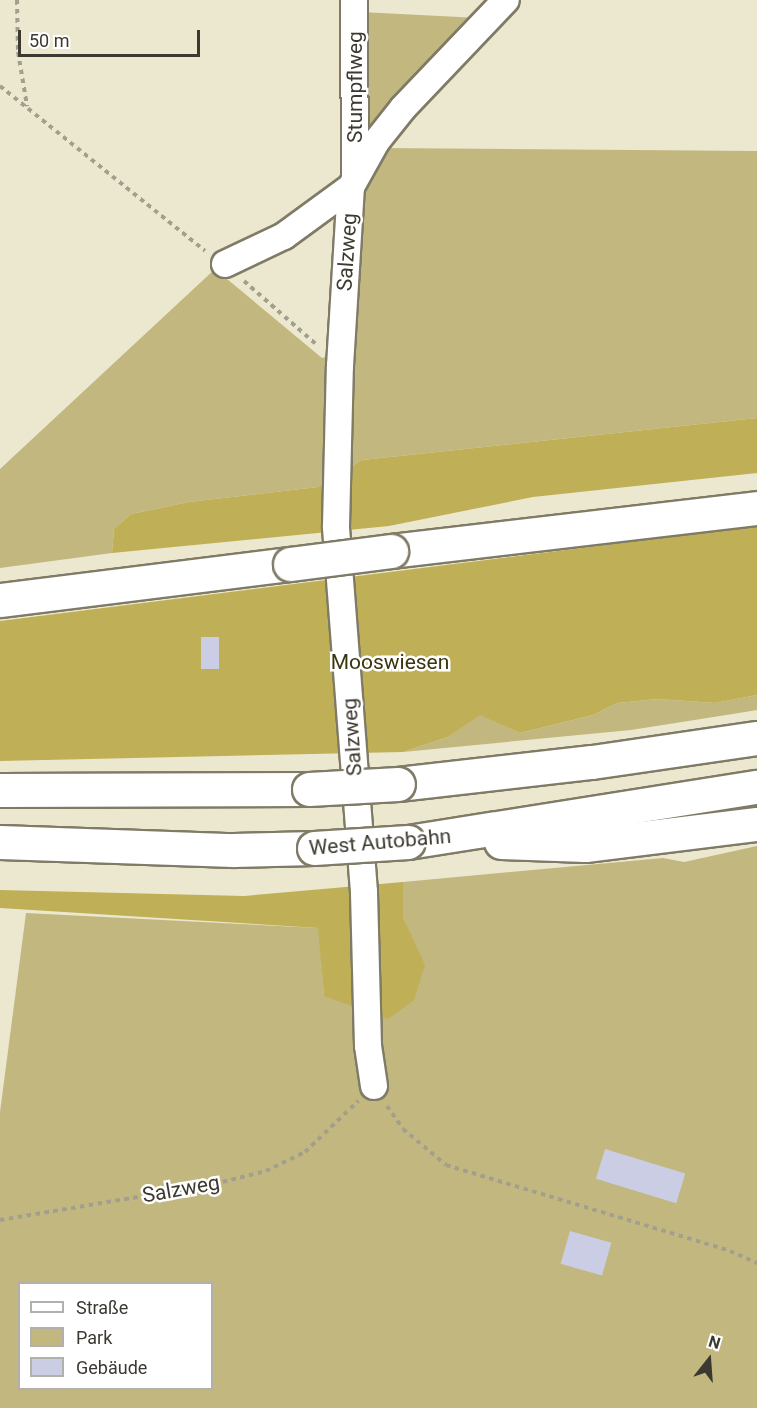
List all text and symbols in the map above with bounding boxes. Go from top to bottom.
scale bar [21,18,202,56]
text: 50 m [29,30,69,51]
street label: Stumpflweg [342,31,368,143]
street label: Salzweg [332,212,362,292]
park label: Mooswiesen [331,649,449,675]
street label: Salzweg [337,697,367,777]
street label: West Autobahn [308,823,452,861]
street label: Salzweg [140,1170,222,1208]
legend [18,1282,213,1390]
text: Straße [76,1297,128,1318]
text: Park [76,1327,112,1348]
north arrow [679,1330,739,1390]
text: N [706,1332,723,1353]
text: Gebäude [76,1357,147,1378]

